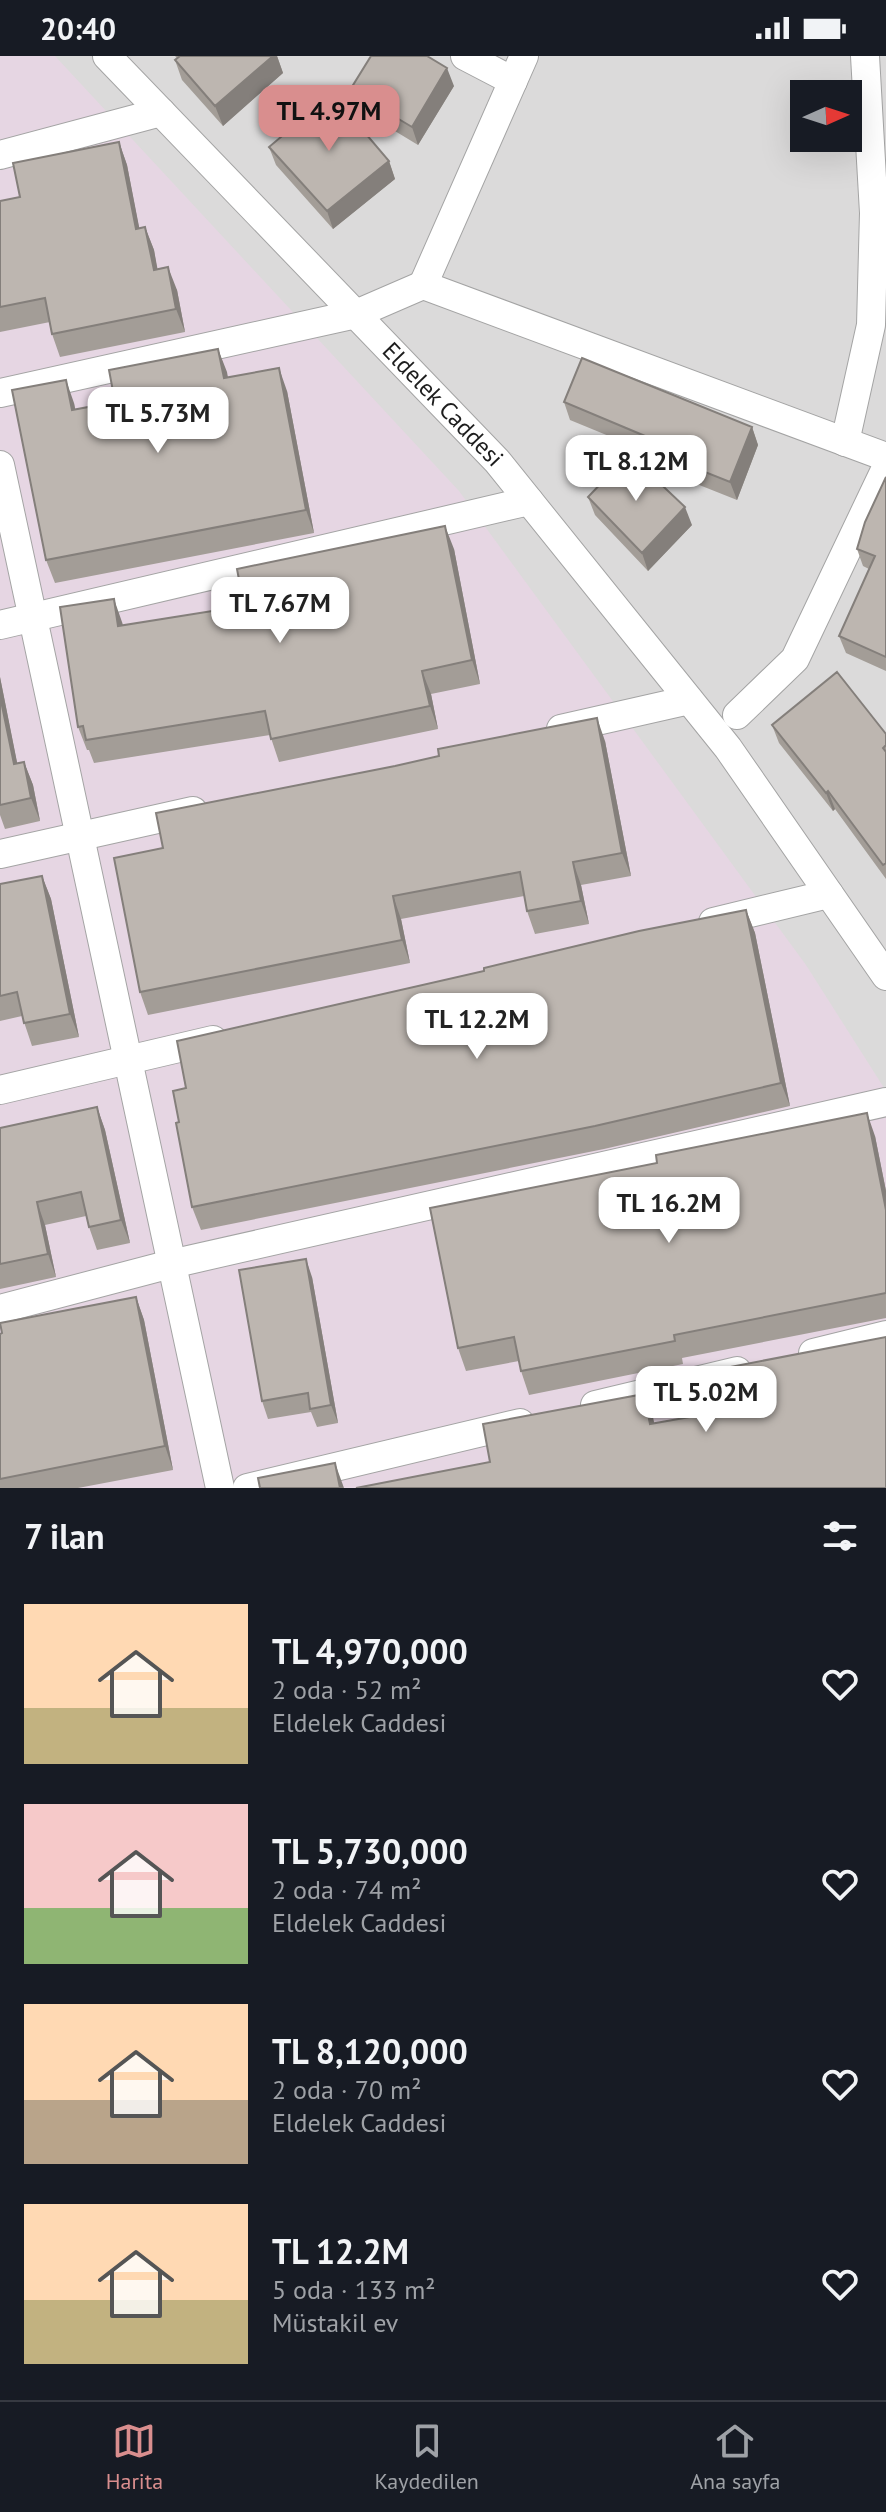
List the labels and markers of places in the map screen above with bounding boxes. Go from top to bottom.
pin: TL 4.97M [246,85,412,153]
pin: TL 5.73M [75,387,241,455]
pin: TL 8.12M [553,435,719,503]
pin: TL 7.67M [197,577,363,645]
pin: TL 12.2M [394,993,560,1061]
pin: TL 16.2M [586,1177,752,1245]
pin: TL 5.02M [623,1366,789,1434]

